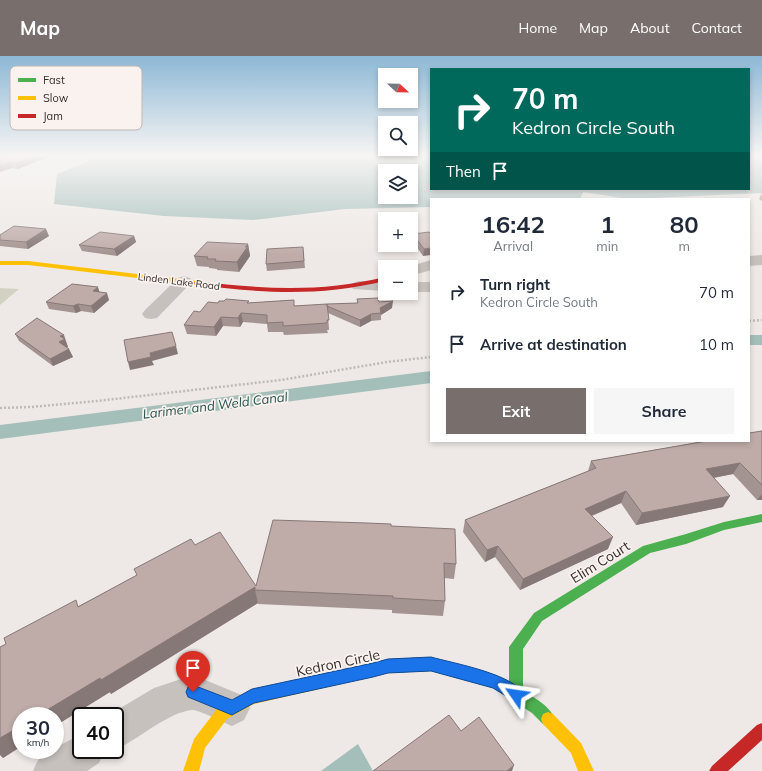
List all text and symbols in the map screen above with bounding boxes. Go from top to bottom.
text: Map [20,16,60,40]
text: Home [518,19,557,37]
text: Map [579,19,608,37]
text: About [630,19,670,37]
text: Contact [692,19,742,37]
legend [10,66,142,130]
north arrow [378,68,418,108]
map controls [378,68,418,300]
text: Fast [43,73,65,87]
text: 70 m [512,81,578,116]
icon: right [446,84,498,136]
text: Slow [43,91,69,105]
text: Jam [43,109,63,123]
button: search [378,116,418,156]
text: Kedron Circle South [512,116,675,139]
icon: arrive [489,160,511,182]
text: Then [446,162,481,181]
button: layers [378,164,418,204]
text: 16:42 [481,209,545,239]
text: 1 [600,209,615,239]
text: 80 [670,209,699,239]
button: + [378,212,418,252]
text: Arrival [493,238,533,254]
text: min [596,238,618,254]
text: m [678,238,690,254]
button: − [378,260,418,300]
street label: Linden Lake Road [137,270,221,293]
text: Turn right [480,275,550,294]
icon: right [446,281,468,303]
text: 70 m [699,283,734,302]
text: Kedron Circle South [480,294,598,310]
icon: arrive [446,333,468,355]
text: Arrive at destination [480,335,627,354]
text: 10 m [699,335,734,354]
water label: Larimer and Weld Canal [142,388,289,422]
button: Exit [446,388,586,434]
button: Share [594,388,734,434]
street label: Elim Court [567,537,633,587]
street label: Kedron Circle [294,645,382,681]
pin [176,651,210,692]
icon: arrive [182,657,204,679]
position arrow [495,674,537,716]
speed limit sign: 40 [72,707,124,759]
text: 30 [26,715,50,740]
text: km/h [27,736,49,749]

